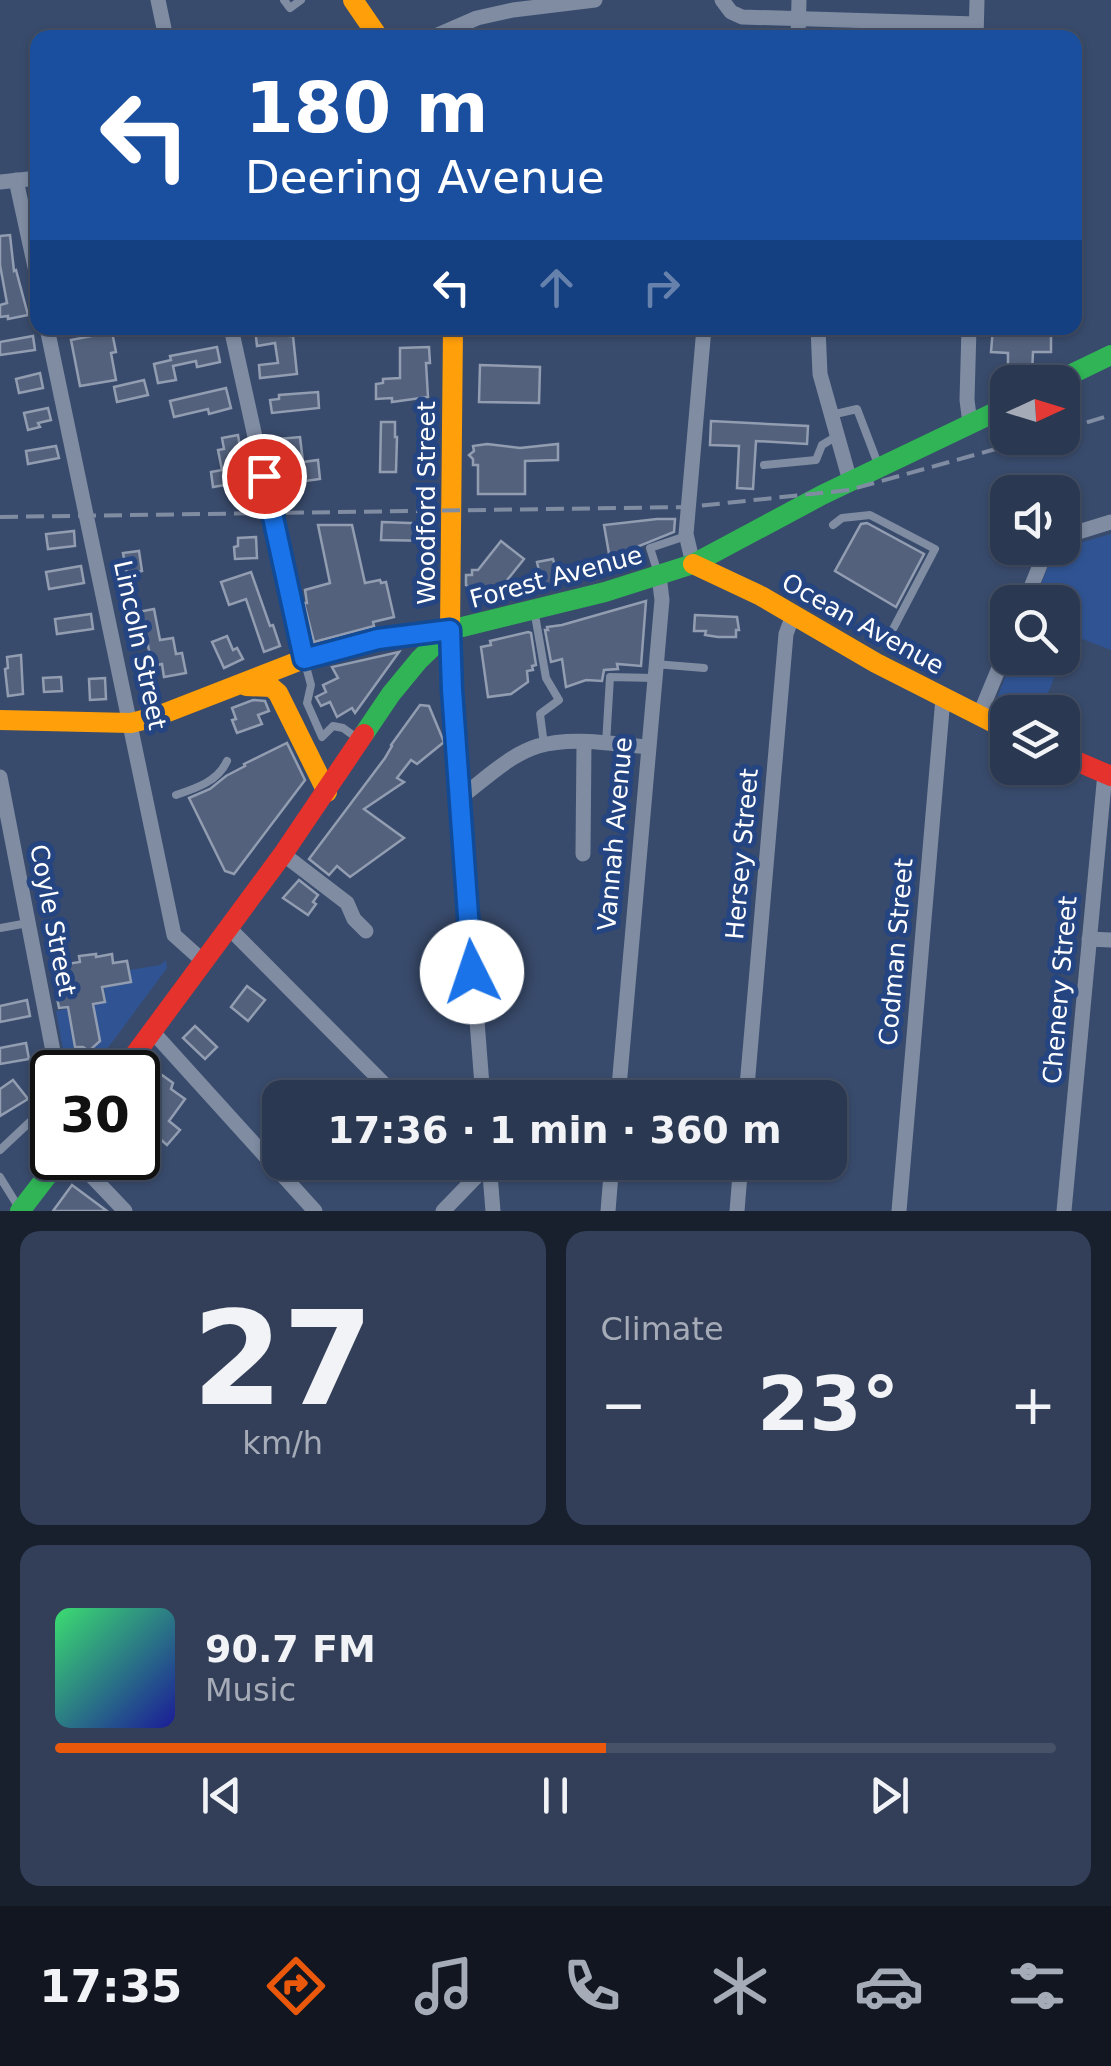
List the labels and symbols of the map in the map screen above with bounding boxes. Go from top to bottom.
north arrow [990,365,1080,455]
street label: Woodford Street [412,401,441,605]
pin [222,434,307,519]
street label: Forest Avenue [466,540,646,614]
street label: Lincoln Street [108,558,172,733]
street label: Ocean Avenue [777,567,949,681]
street label: Vannah Avenue [592,736,638,932]
street label: Hersey Street [720,767,764,941]
street label: Coyle Street [24,842,82,998]
street label: Codman Street [873,857,919,1047]
street label: Chenery Street [1037,894,1083,1085]
position arrow [420,920,524,1024]
speed limit sign: 30 [30,1050,160,1180]

